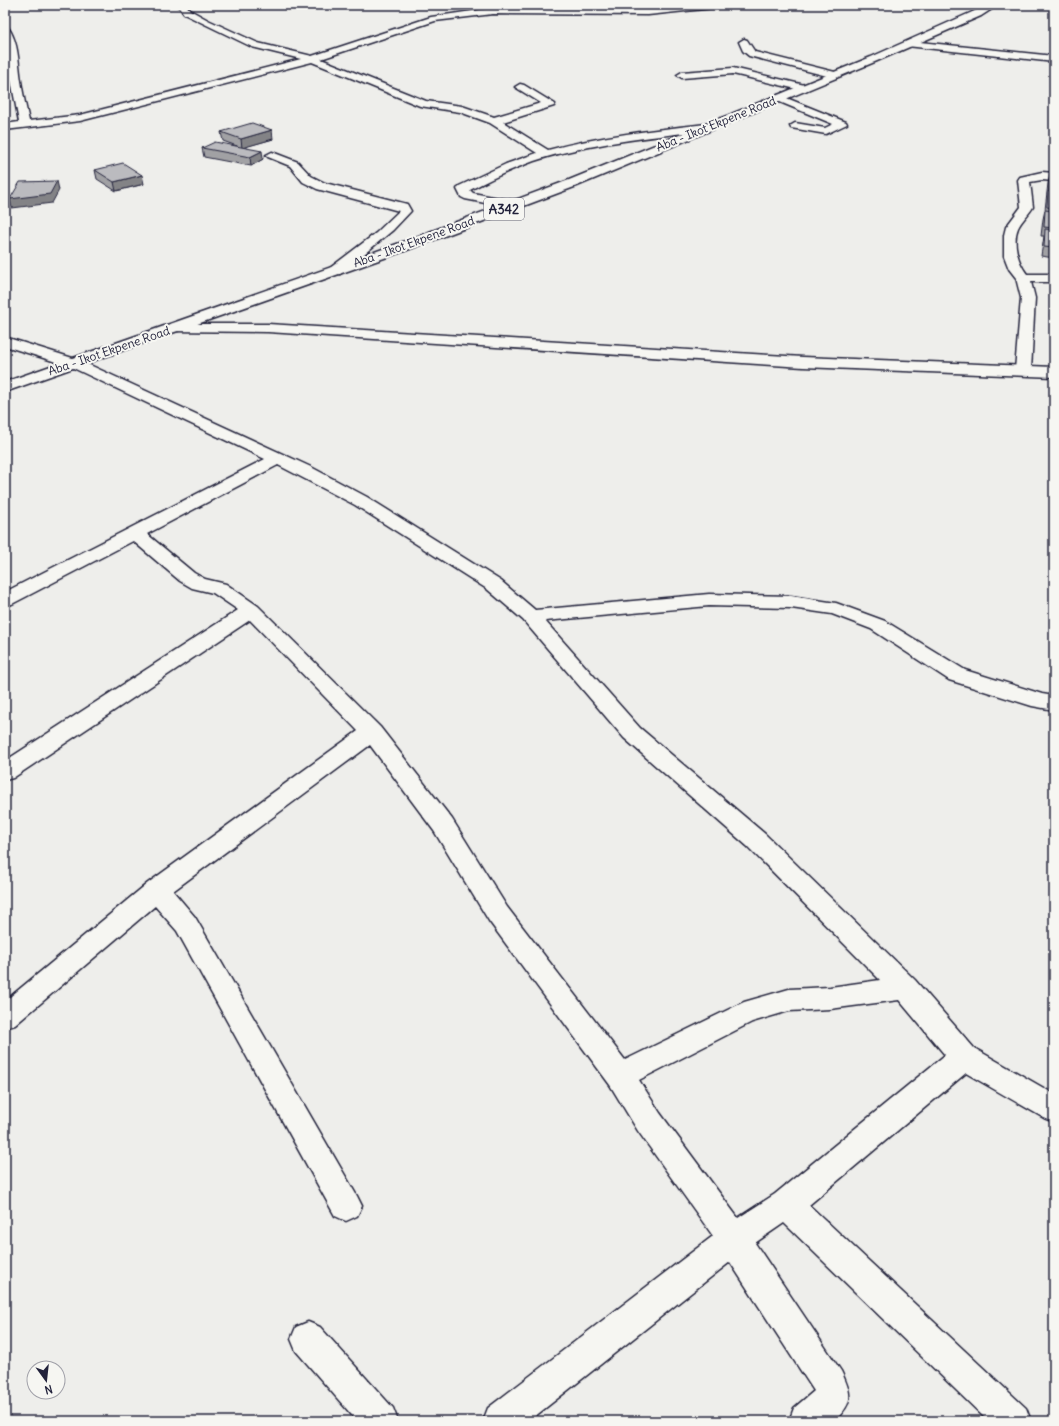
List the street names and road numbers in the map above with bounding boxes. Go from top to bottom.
street label: Aba - Ikot Ekpene Road [654,93,778,154]
road number: A342 [484,198,524,220]
street label: Aba - Ikot Ekpene Road [351,213,476,270]
street label: Aba - Ikot Ekpene Road [46,323,172,378]

